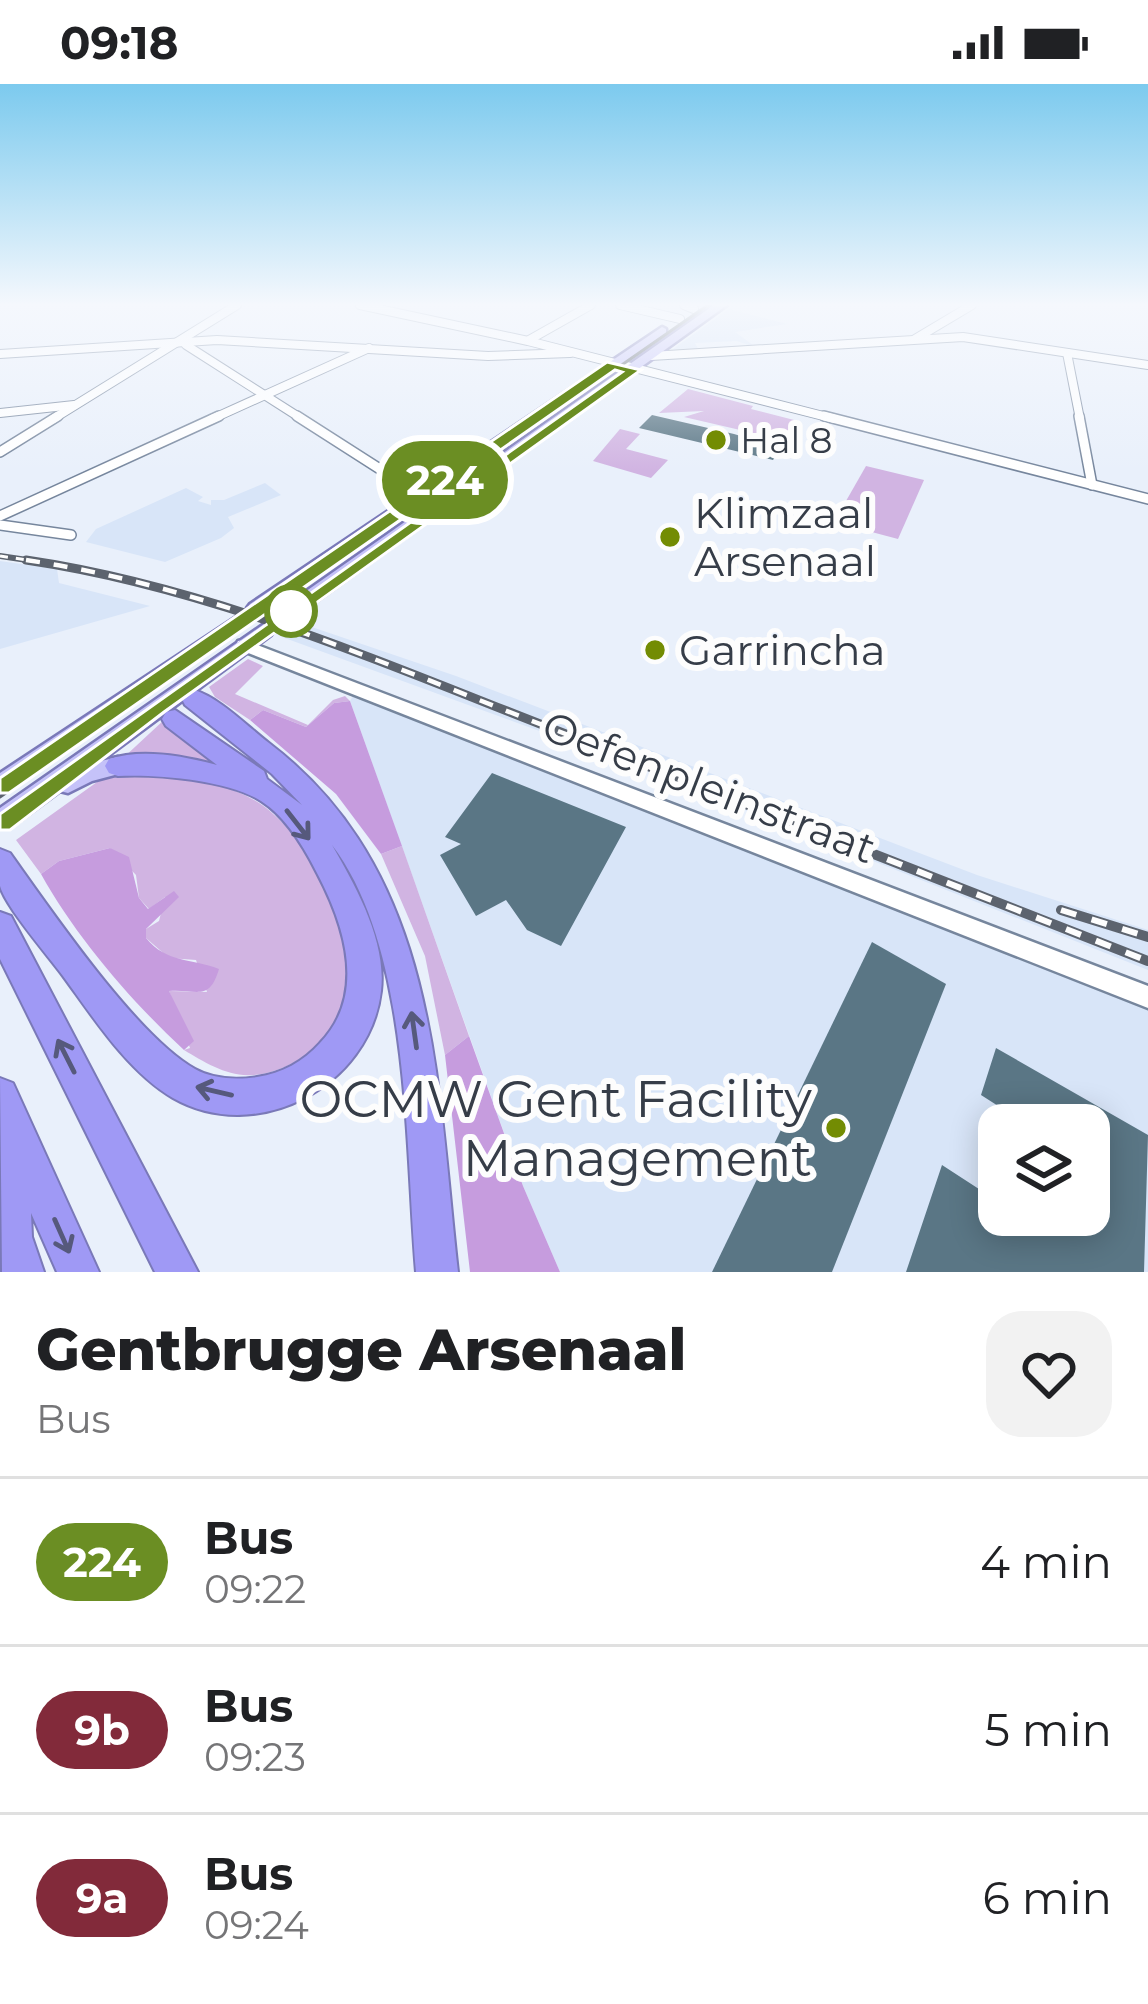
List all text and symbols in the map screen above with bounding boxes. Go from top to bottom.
text: 09:18 [60,15,178,70]
place label: Hal 8 [740,418,833,462]
marker: Hal 8 [703,427,729,453]
line badge: 224 [376,441,514,519]
text: 224 [406,454,484,506]
place label: Klimzaal Arsenaal [694,487,876,587]
marker: Klimzaal Arsenaal [657,524,683,550]
unlabelled marker [266,586,316,636]
place label: Garrincha [679,624,885,676]
marker: Garrincha [642,637,668,663]
street label: Oefenpleinstraat [535,700,883,874]
one-way arrow [284,809,311,841]
one-way arrow [402,1011,425,1050]
one-way arrow [54,1038,77,1074]
place label: OCMW Gent Facility Management [299,1068,812,1189]
one-way arrow [195,1079,233,1101]
map controls [978,1104,1110,1236]
button: layers [978,1104,1110,1236]
marker: OCMW Gent Facility Management [823,1115,849,1141]
one-way arrow [52,1218,74,1254]
button: heart [986,1311,1112,1437]
text: Gentbrugge Arsenaal [36,1315,686,1384]
text: Bus [36,1395,111,1443]
text: Bus [204,1510,293,1565]
text: 4 min [980,1534,1112,1589]
text: 224 [63,1536,141,1588]
text: 09:22 [204,1565,306,1613]
text: Bus [204,1678,293,1733]
text: 5 min [984,1702,1112,1757]
text: 9b [74,1704,130,1756]
text: 09:23 [204,1733,306,1781]
text: Bus [204,1846,293,1901]
text: 6 min [983,1870,1112,1925]
text: 9a [76,1872,128,1924]
text: 09:24 [204,1901,309,1949]

